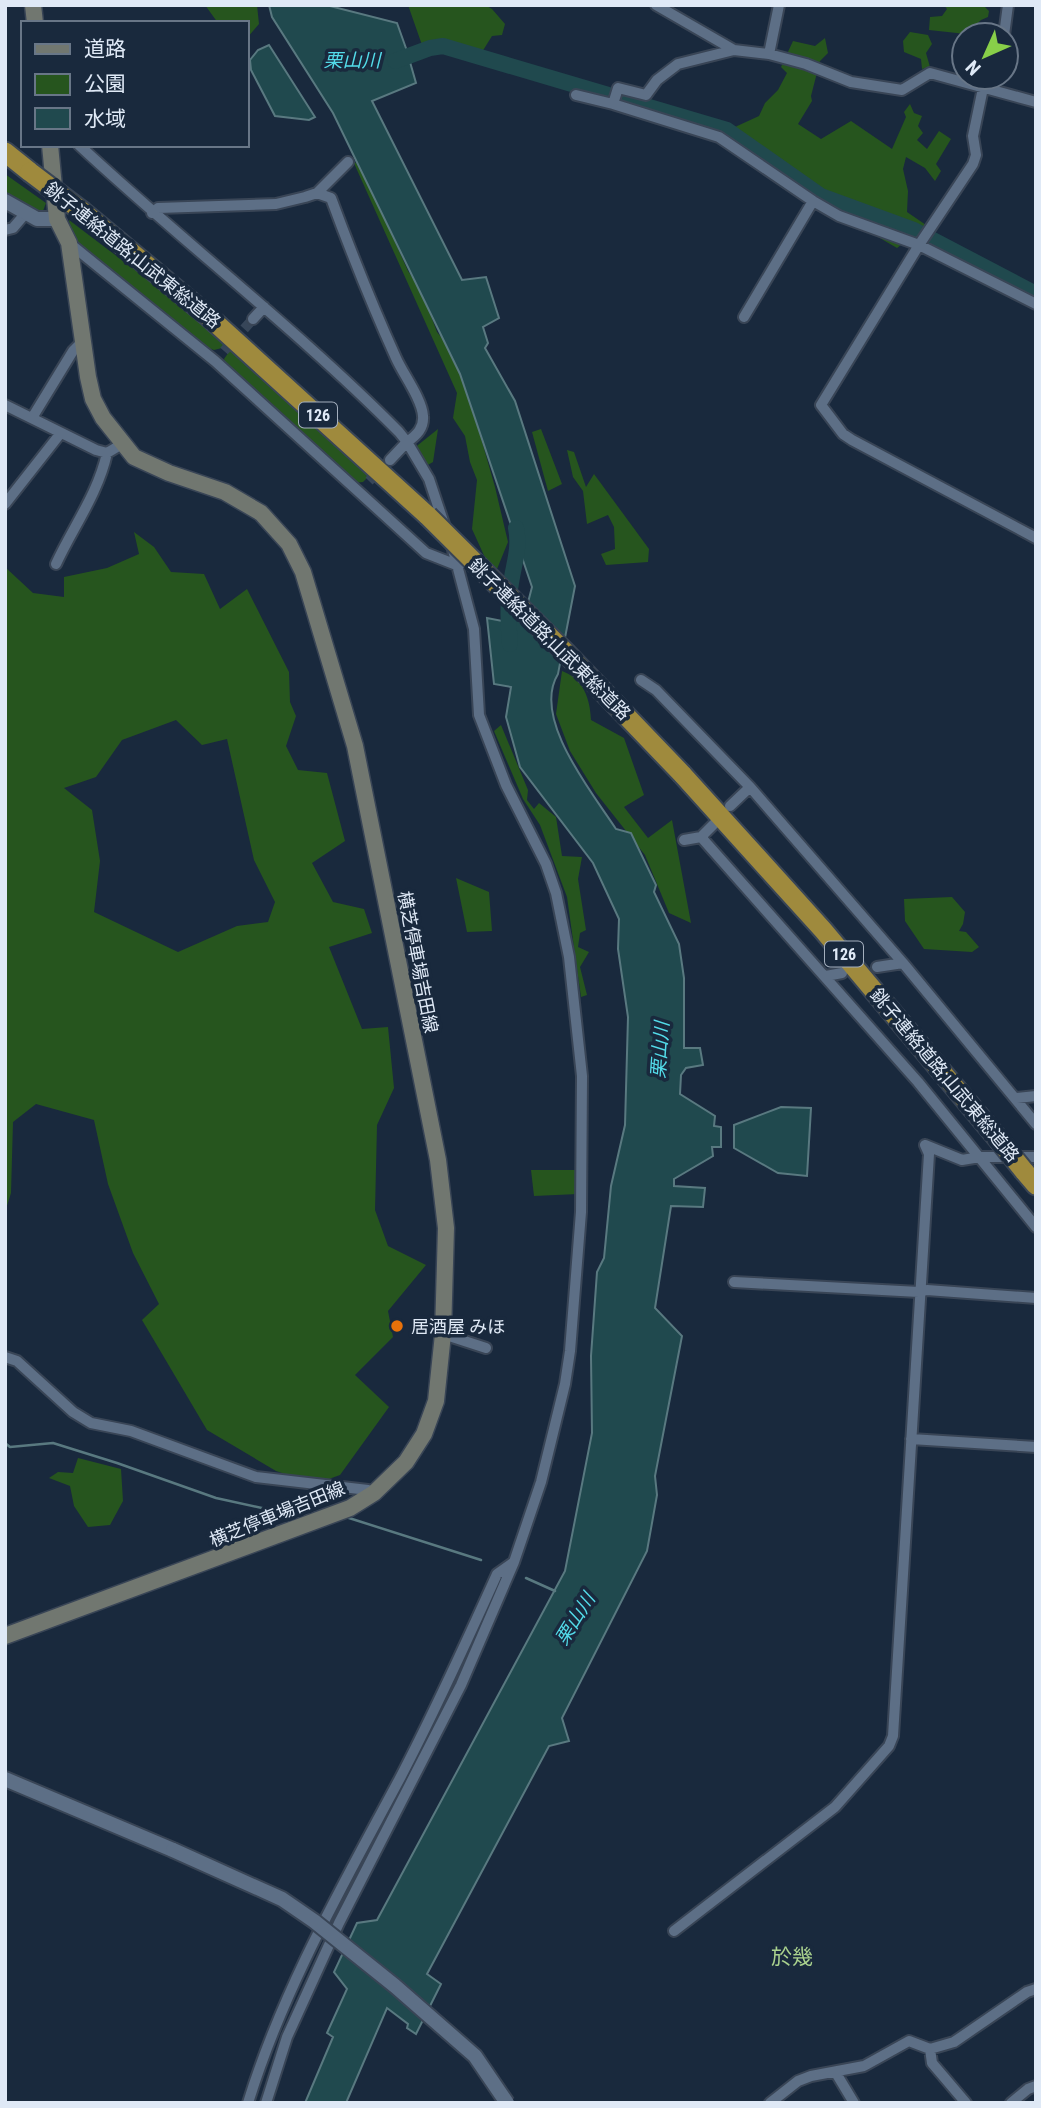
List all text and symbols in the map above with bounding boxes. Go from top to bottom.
legend [21,21,248,147]
north arrow [950,21,1020,91]
text: 道路 [84,37,126,61]
water label: 栗山川 [323,49,382,72]
text: N [961,55,986,80]
text: 公園 [84,72,126,96]
text: 水域 [84,107,126,131]
street label: 銚子連絡道路;山武東総道路 [41,178,225,332]
road number: 126 [299,402,337,428]
street label: 銚子連絡道路;山武東総道路 [465,554,635,724]
street label: 横芝停車場吉田線 [394,889,442,1035]
road number: 126 [825,942,863,966]
street label: 銚子連絡道路;山武東総道路 [866,984,1024,1166]
water label: 栗山川 [647,1019,674,1079]
place label: 居酒屋 みほ [411,1316,505,1337]
marker: 居酒屋 みほ [389,1318,405,1334]
street label: 横芝停車場吉田線 [206,1477,348,1551]
water label: 栗山川 [550,1587,601,1649]
district label: 於幾 [771,1945,813,1969]

